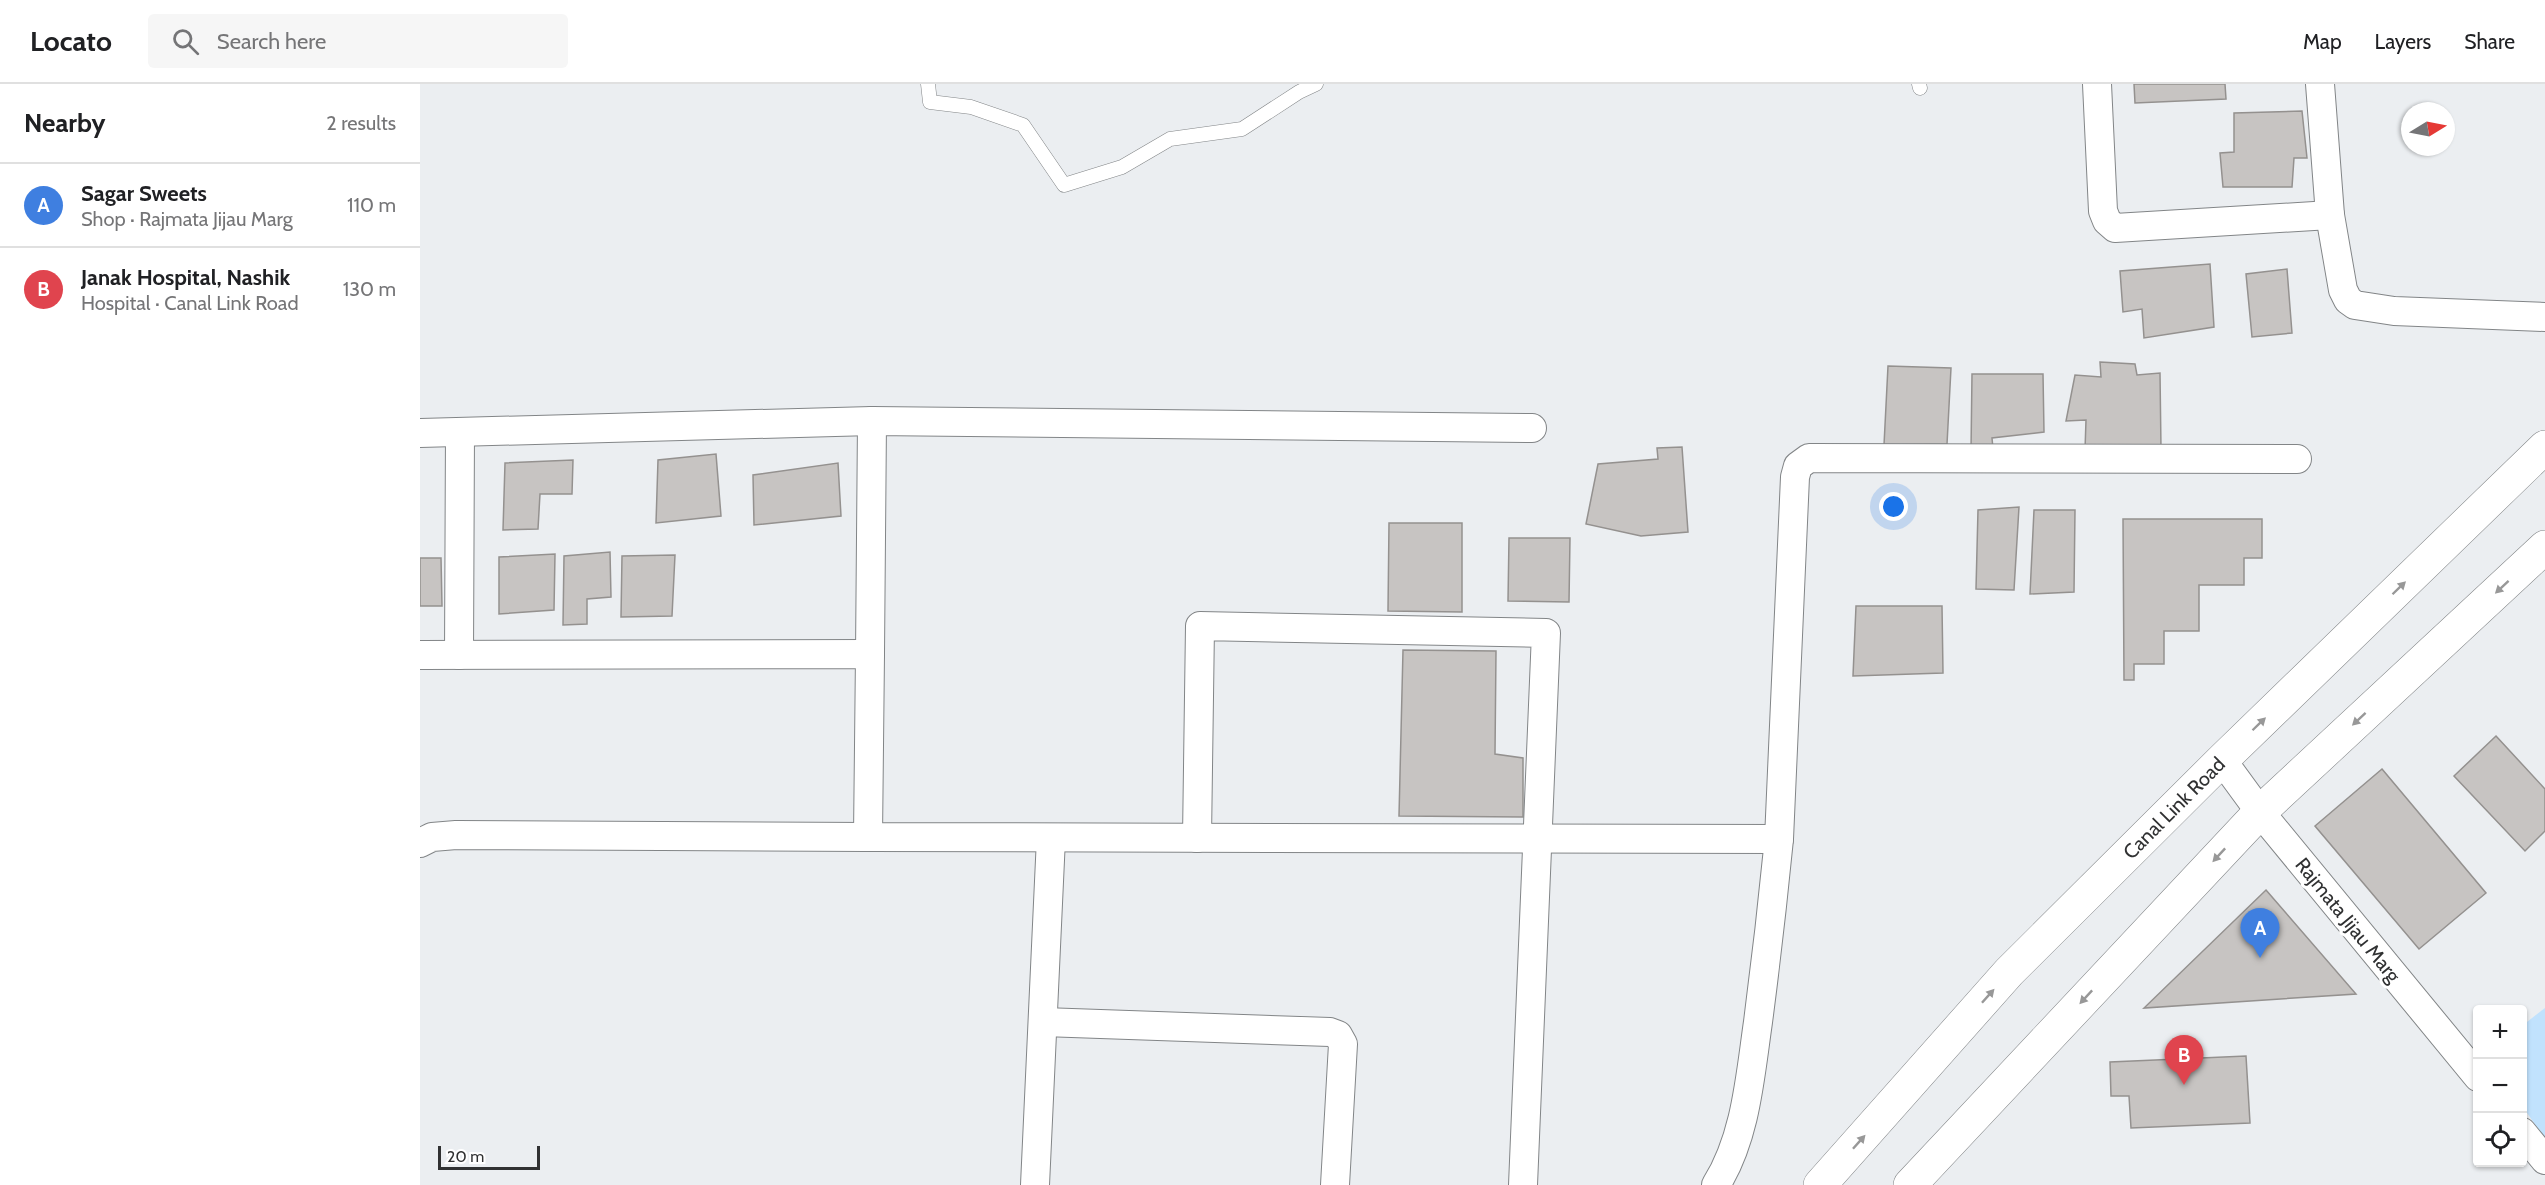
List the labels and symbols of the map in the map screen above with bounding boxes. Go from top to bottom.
north arrow [2401,102,2455,156]
your location [1879,492,1908,521]
one-way arrow [2495,579,2509,593]
one-way arrow [2392,581,2407,595]
one-way arrow [2352,712,2367,726]
one-way arrow [2252,717,2266,731]
street label: Canal Link Road [2118,752,2230,864]
one-way arrow [2213,848,2227,862]
street label: Rajmata Jijau Marg [2290,853,2406,988]
pin: A [2240,908,2280,958]
one-way arrow [1981,989,1994,1004]
one-way arrow [2079,990,2093,1005]
pin: B [2164,1036,2204,1085]
one-way arrow [1852,1134,1866,1149]
scale bar [438,1143,540,1170]

